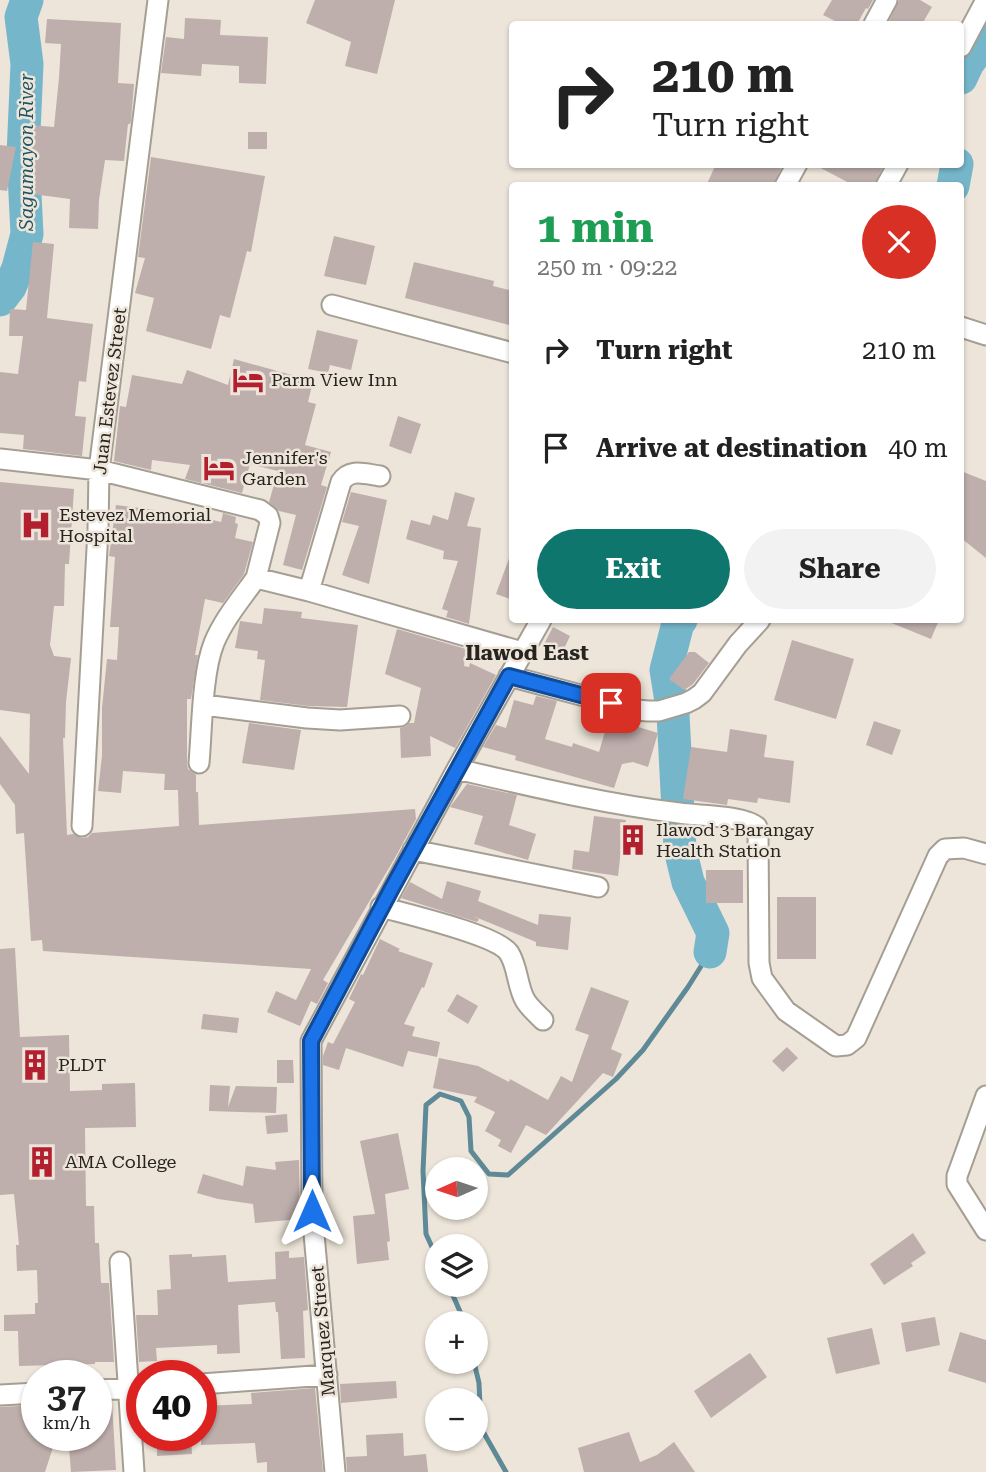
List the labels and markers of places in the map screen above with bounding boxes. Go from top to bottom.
hotel icon: Parm View Inn [231,363,265,397]
place label: Parm View Inn [271,369,398,390]
place label: Jennifer's Garden [242,447,328,489]
hotel icon: Jennifer's Garden [202,451,236,485]
place label: Estevez Memorial Hospital [59,504,212,546]
hospital icon: Estevez Memorial Hospital [19,508,53,542]
pin [581,673,641,733]
place label: Ilawod 3 Barangay Health Station [656,819,815,861]
building icon: Ilawod 3 Barangay Health Station [616,823,650,857]
building icon: PLDT [18,1048,52,1082]
place label: PLDT [58,1054,106,1075]
building icon: AMA College [25,1145,59,1179]
place label: AMA College [65,1151,177,1172]

